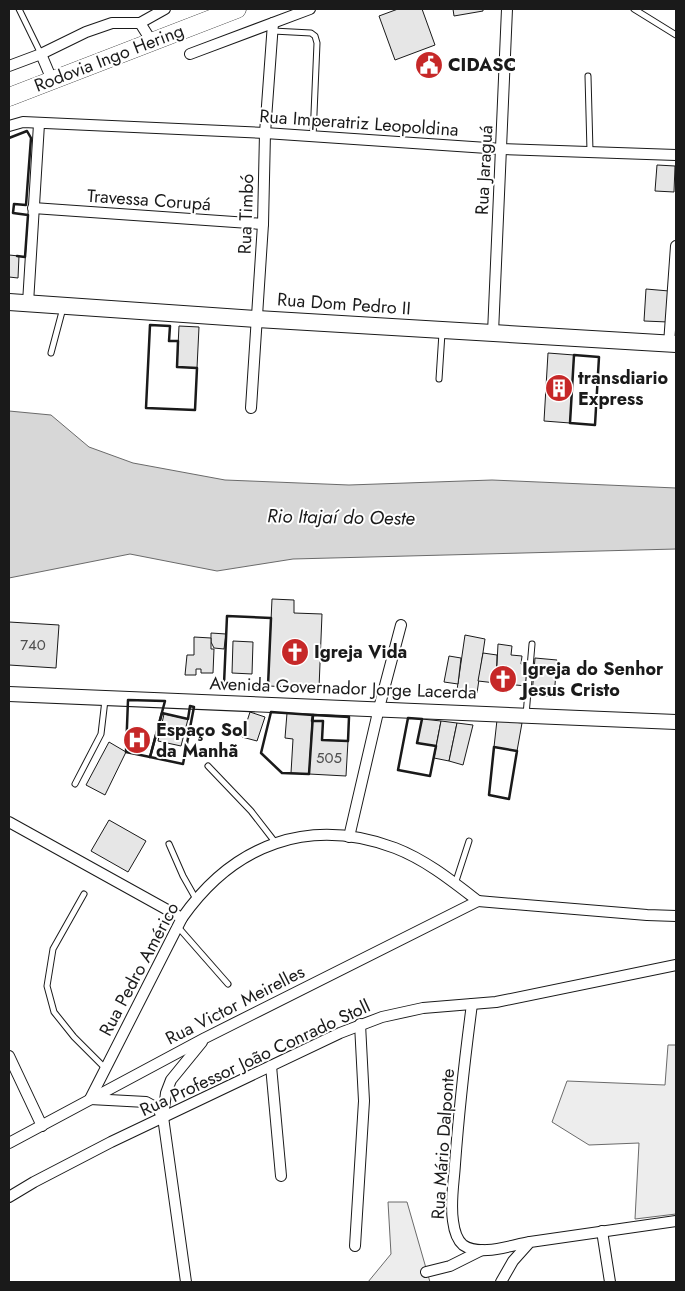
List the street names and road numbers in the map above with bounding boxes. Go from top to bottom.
street label: Rodovia Ingo Hering [30,17,188,99]
street label: Rua Imperatriz Leopoldina [258,103,460,143]
street label: Rua Jaraguá [469,124,499,216]
street label: Rua Timbó [232,173,260,255]
street label: Travessa Corupá [86,183,212,217]
street label: Rua Dom Pedro II [276,286,412,322]
street label: Avenida Governador Jorge Lacerda [209,670,477,706]
street label: Rua Pedro Américo [93,897,185,1040]
street label: Rua Victor Meirelles [161,959,309,1051]
street label: Rua Professor João Conrado Stoll [136,993,374,1123]
street label: Rua Mário Dalponte [425,1068,461,1220]

